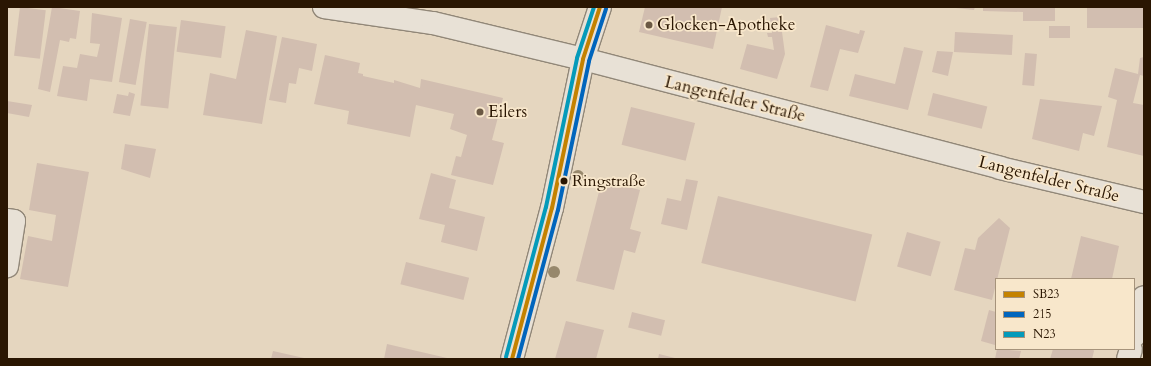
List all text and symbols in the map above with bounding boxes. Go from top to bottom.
place label: Glocken-Apotheke [657,15,795,35]
marker: Glocken-Apotheke [644,20,654,30]
street label: Langenfelder Straße [663,72,807,126]
place label: Eilers [488,102,527,122]
marker: Eilers [475,107,485,117]
street label: Langenfelder Straße [977,152,1121,206]
place label: Ringstraße [572,171,646,191]
marker: Ringstraße [559,176,569,186]
legend [995,278,1135,350]
text: SB23 [1033,286,1059,302]
text: 215 [1033,306,1051,322]
text: N23 [1033,326,1056,342]

